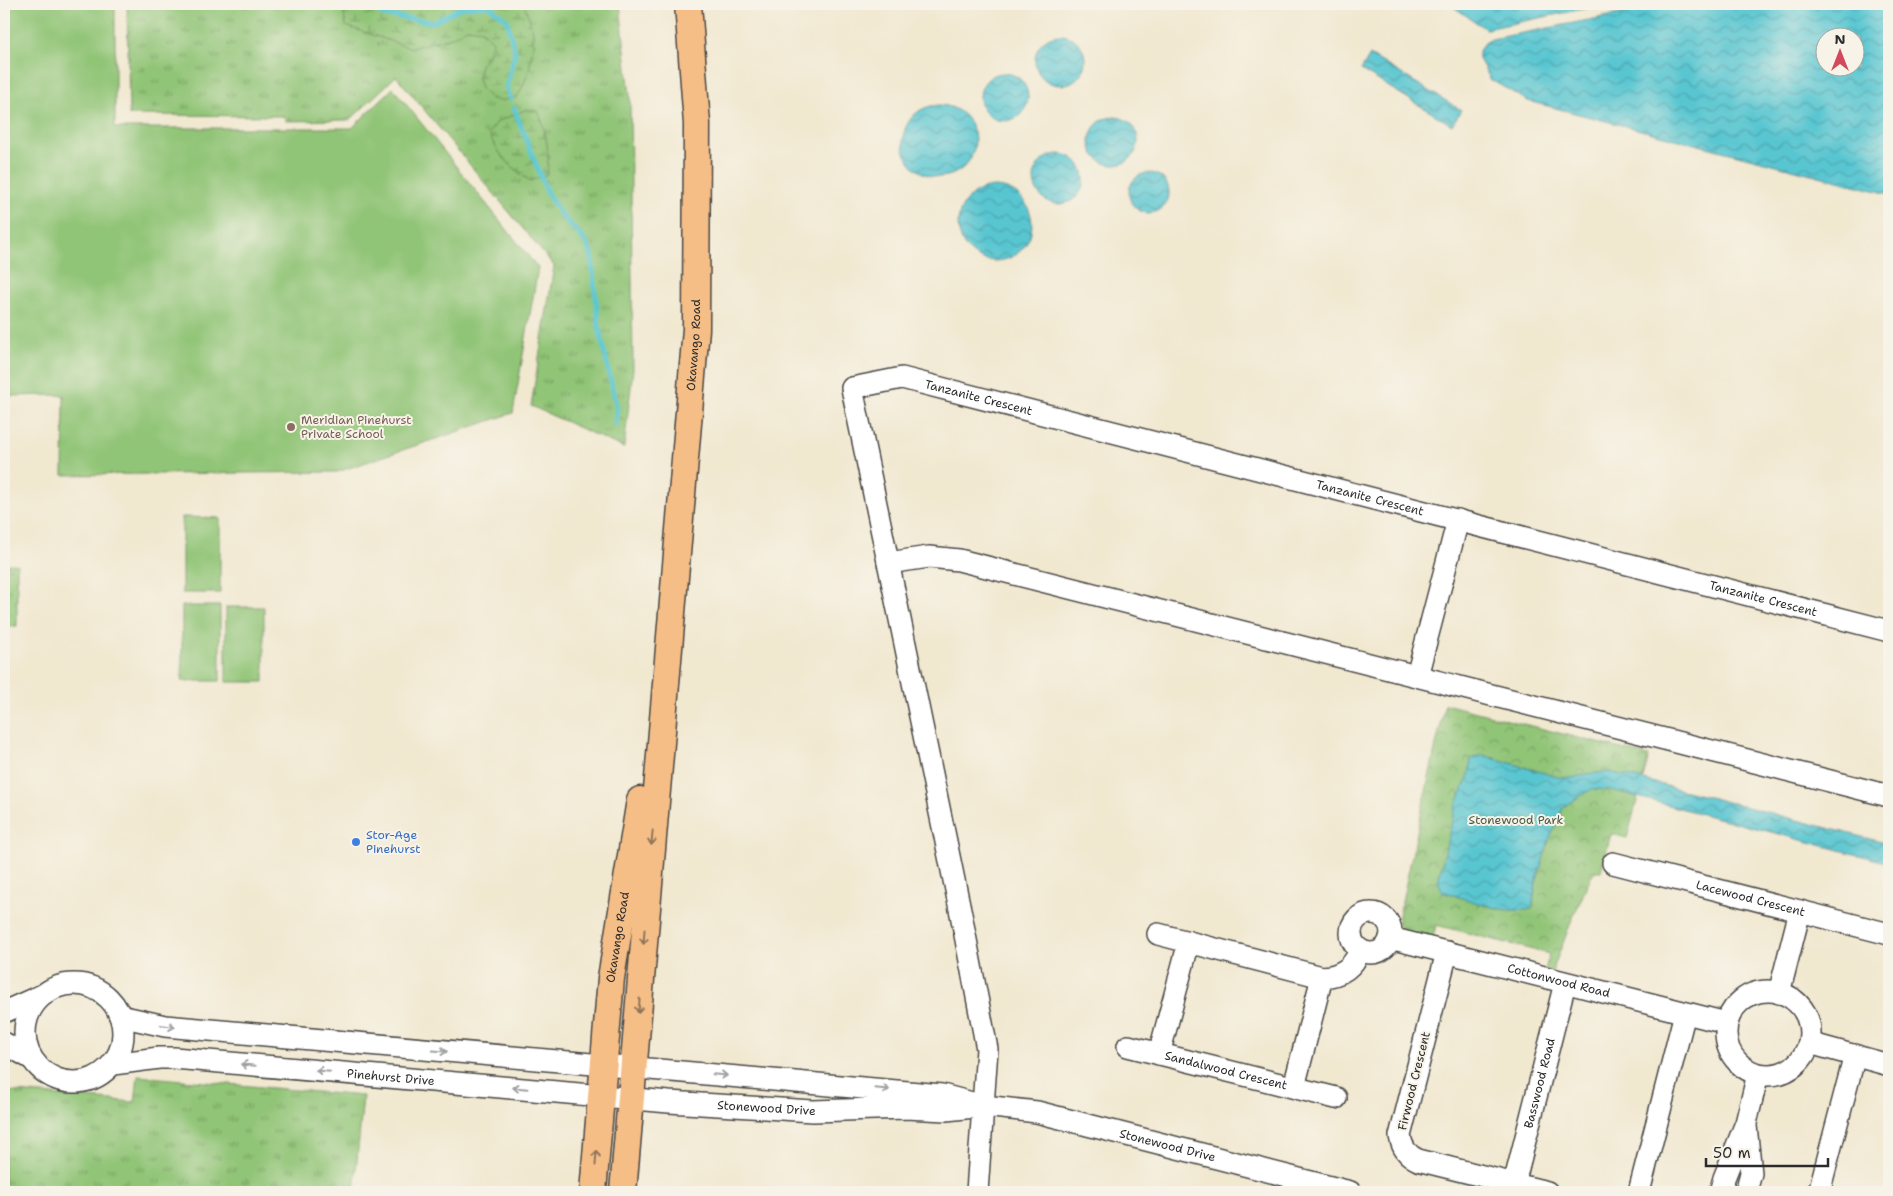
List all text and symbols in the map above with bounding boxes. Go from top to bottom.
north arrow [1816,28,1866,78]
text: N [1834,30,1846,48]
street label: Okavango Road [683,299,704,391]
street label: Tanzanite Crescent [923,376,1034,419]
place label: Meridian Pinehurst Private School [301,412,412,442]
marker: Meridian Pinehurst Private School [285,421,297,433]
street label: Tanzanite Crescent [1314,476,1425,519]
street label: Tanzanite Crescent [1708,577,1819,620]
park label: Stonewood Park [1469,812,1564,828]
place label: Stor-Age Pinehurst [366,827,420,857]
one-way arrow [648,830,657,846]
marker: Stor-Age Pinehurst [350,836,362,848]
street label: Lacewood Crescent [1694,877,1807,920]
street label: Okavango Road [603,890,633,983]
one-way arrow [640,928,649,944]
street label: Cottonwood Road [1506,960,1612,1001]
one-way arrow [634,998,644,1014]
one-way arrow [160,1021,176,1031]
street label: Firwood Crescent [1394,1030,1434,1132]
street label: Basswood Road [1520,1036,1559,1130]
one-way arrow [432,1046,448,1056]
street label: Sandalwood Crescent [1163,1047,1289,1094]
one-way arrow [241,1060,257,1069]
street label: Pinehurst Drive [346,1065,436,1089]
one-way arrow [316,1066,332,1076]
one-way arrow [712,1070,728,1080]
one-way arrow [512,1084,528,1093]
one-way arrow [874,1085,890,1094]
street label: Stonewood Drive [717,1097,816,1119]
street label: Stonewood Drive [1118,1125,1218,1165]
scale bar [1706,1136,1828,1168]
text: 50 m [1713,1143,1751,1163]
one-way arrow [591,1150,601,1166]

